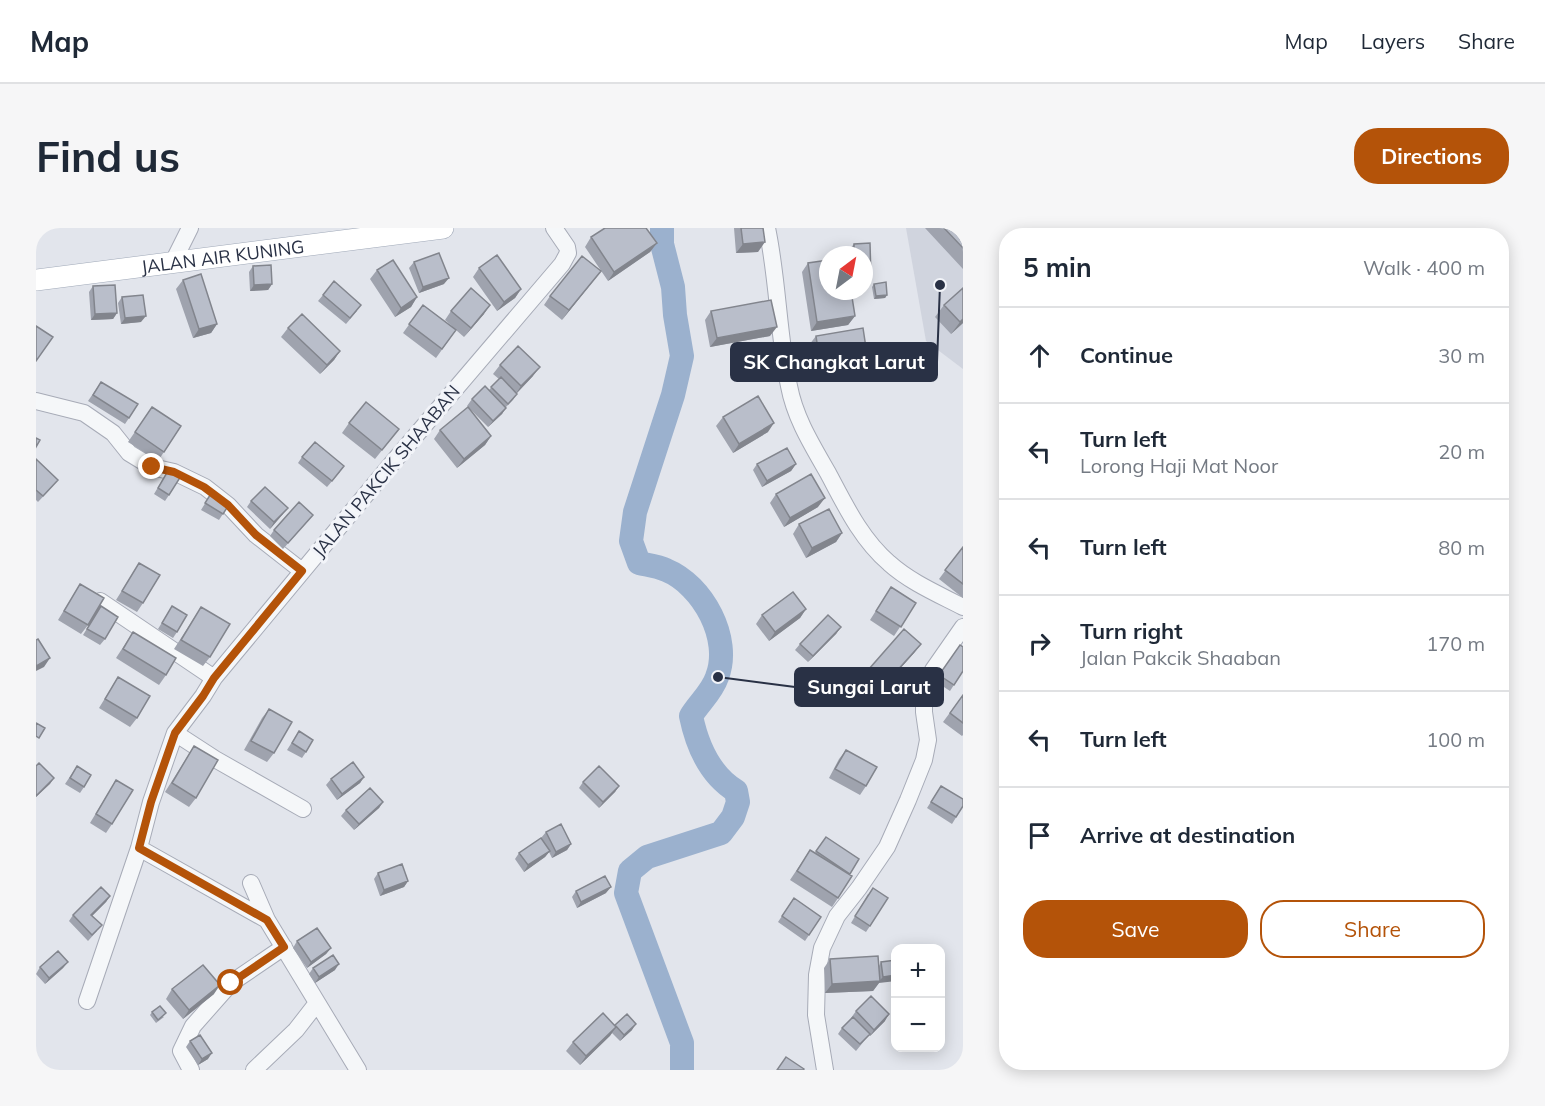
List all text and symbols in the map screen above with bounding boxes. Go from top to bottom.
text: Map [30,24,89,59]
text: Map [1285,28,1328,54]
text: Layers [1361,28,1425,54]
text: Share [1458,28,1515,54]
button: Directions [1354,128,1509,184]
text: Find us [36,130,180,183]
street label: JALAN AIR KUNING [140,234,305,278]
north arrow [819,246,873,300]
text: 5 min [1023,251,1092,284]
text: Walk · 400 m [1363,255,1485,280]
icon: ahead [1023,339,1056,372]
text: Continue [1080,341,1173,369]
callout: SK Changkat Larut [731,343,937,381]
text: 30 m [1438,343,1485,368]
text: SK Changkat Larut [743,349,925,374]
street label: JALAN PAKCIK SHAABAN [307,380,465,562]
text: Turn left [1080,425,1167,453]
icon: left [1023,435,1056,468]
text: 20 m [1438,439,1485,464]
route end [138,453,164,479]
text: Lorong Haji Mat Noor [1080,453,1278,478]
icon: left [1023,531,1056,564]
text: Turn left [1080,533,1167,561]
text: 80 m [1438,535,1485,560]
text: Turn right [1080,617,1183,645]
icon: right [1023,627,1056,660]
text: 170 m [1426,631,1485,656]
text: Jalan Pakcik Shaaban [1080,645,1281,670]
callout: Sungai Larut [795,668,943,706]
text: Sungai Larut [807,674,931,699]
icon: left [1023,723,1056,756]
text: Turn left [1080,725,1167,753]
text: 100 m [1426,727,1485,752]
icon: arrive [1023,819,1056,852]
text: Arrive at destination [1080,821,1295,849]
button: Save [1023,900,1248,958]
button: Share [1260,900,1485,958]
map controls [891,944,945,1052]
button: + [891,944,945,998]
route start [217,969,243,995]
button: − [891,998,945,1052]

